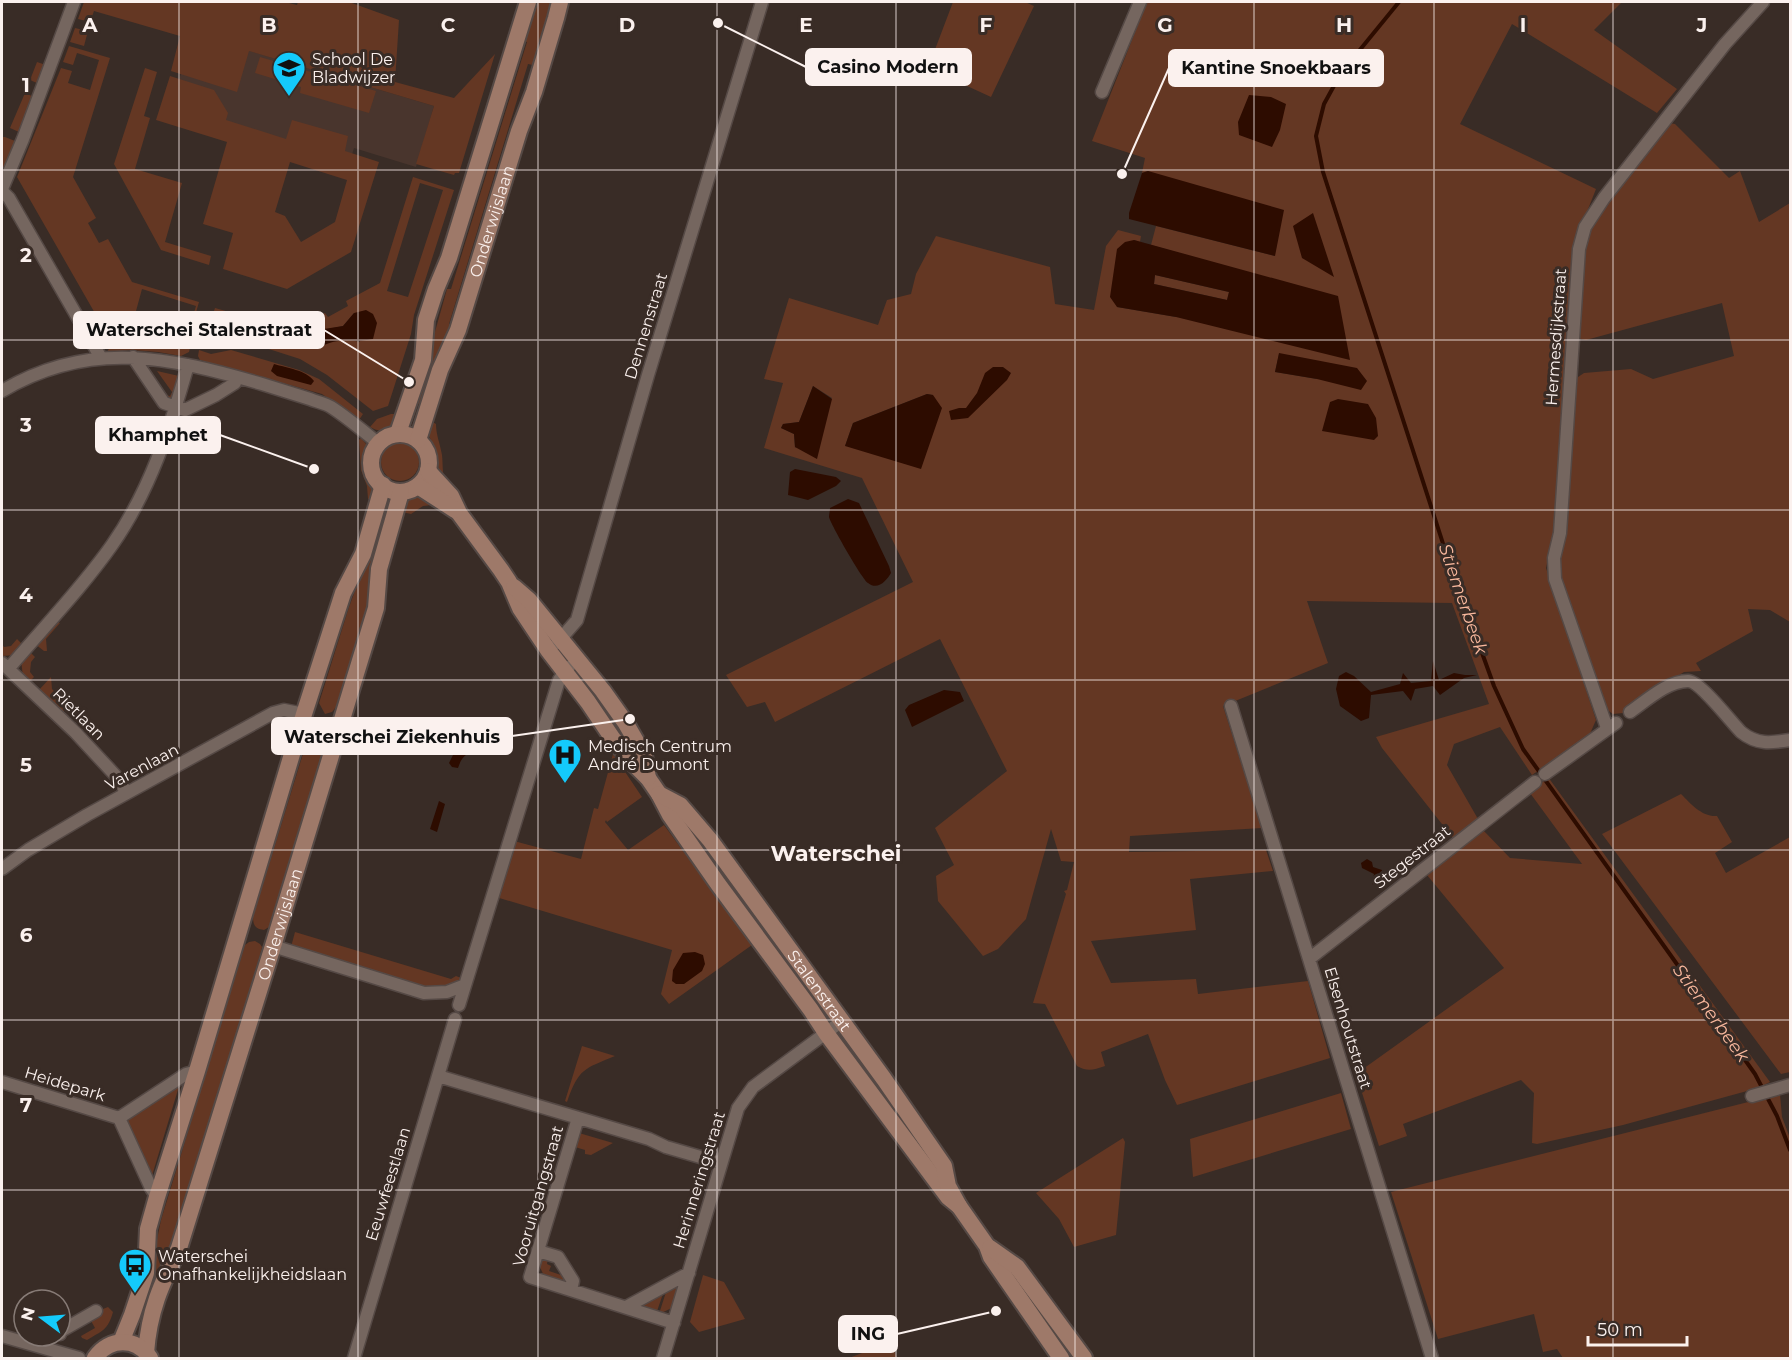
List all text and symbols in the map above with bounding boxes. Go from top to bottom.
text: A [81,13,98,37]
text: B [261,13,277,37]
text: C [441,13,456,37]
text: D [619,13,635,37]
text: E [799,13,813,37]
text: F [980,13,993,37]
text: G [1157,13,1173,37]
text: H [1336,13,1352,37]
text: I [1520,13,1526,37]
text: J [1696,13,1707,37]
callout: Casino Modern [806,49,971,85]
school or university icon: School De Bladwijzer [271,50,307,97]
place label: School De Bladwijzer [312,50,396,87]
callout: Kantine Snoekbaars [1169,50,1383,86]
text: Casino Modern [817,56,959,78]
text: Kantine Snoekbaars [1181,57,1371,79]
text: 1 [22,73,30,97]
street label: Onderwijslaan [465,163,517,280]
text: 2 [20,243,32,267]
street label: Hermesdijkstraat [1542,267,1570,406]
street label: Dennenstraat [621,270,671,382]
callout: Waterschei Stalenstraat [74,312,324,348]
text: Waterschei Stalenstraat [86,319,312,341]
text: 3 [19,413,32,437]
callout: Khamphet [96,417,220,453]
text: Khamphet [108,424,208,446]
water label: Stiemerbeek [1434,541,1493,659]
text: 4 [19,583,33,607]
street label: Rietlaan [49,684,109,744]
callout: Waterschei Ziekenhuis [272,718,512,754]
text: Waterschei Ziekenhuis [284,726,500,748]
hospital icon: Medisch Centrum André Dumont [547,737,583,784]
place label: Medisch Centrum André Dumont [588,737,732,774]
street label: Varenlaan [102,740,182,794]
text: 5 [20,753,32,777]
street label: Stegestraat [1370,821,1454,893]
district label: Waterschei [771,840,901,867]
street label: Onderwijslaan [253,866,306,982]
text: 6 [20,923,33,947]
street label: Stalenstraat [784,946,856,1035]
water label: Stiemerbeek [1668,960,1755,1067]
street label: Elsenhoutstraat [1320,965,1376,1092]
street label: Heidepark [22,1063,108,1105]
text: 7 [20,1093,32,1117]
street label: Herinneringstraat [669,1109,729,1251]
street label: Vooruitgangstraat [509,1123,567,1269]
street label: Eeuwfeestlaan [362,1125,414,1243]
bus stop icon: Waterschei Onafhankelijkheidslaan [117,1247,153,1294]
place label: Waterschei Onafhankelijkheidslaan [158,1247,347,1284]
north arrow [12,1288,72,1348]
text: N [17,1305,39,1323]
scale bar [1588,1309,1687,1347]
callout: ING [839,1316,897,1352]
text: 50 m [1597,1319,1643,1341]
text: ING [851,1323,885,1345]

